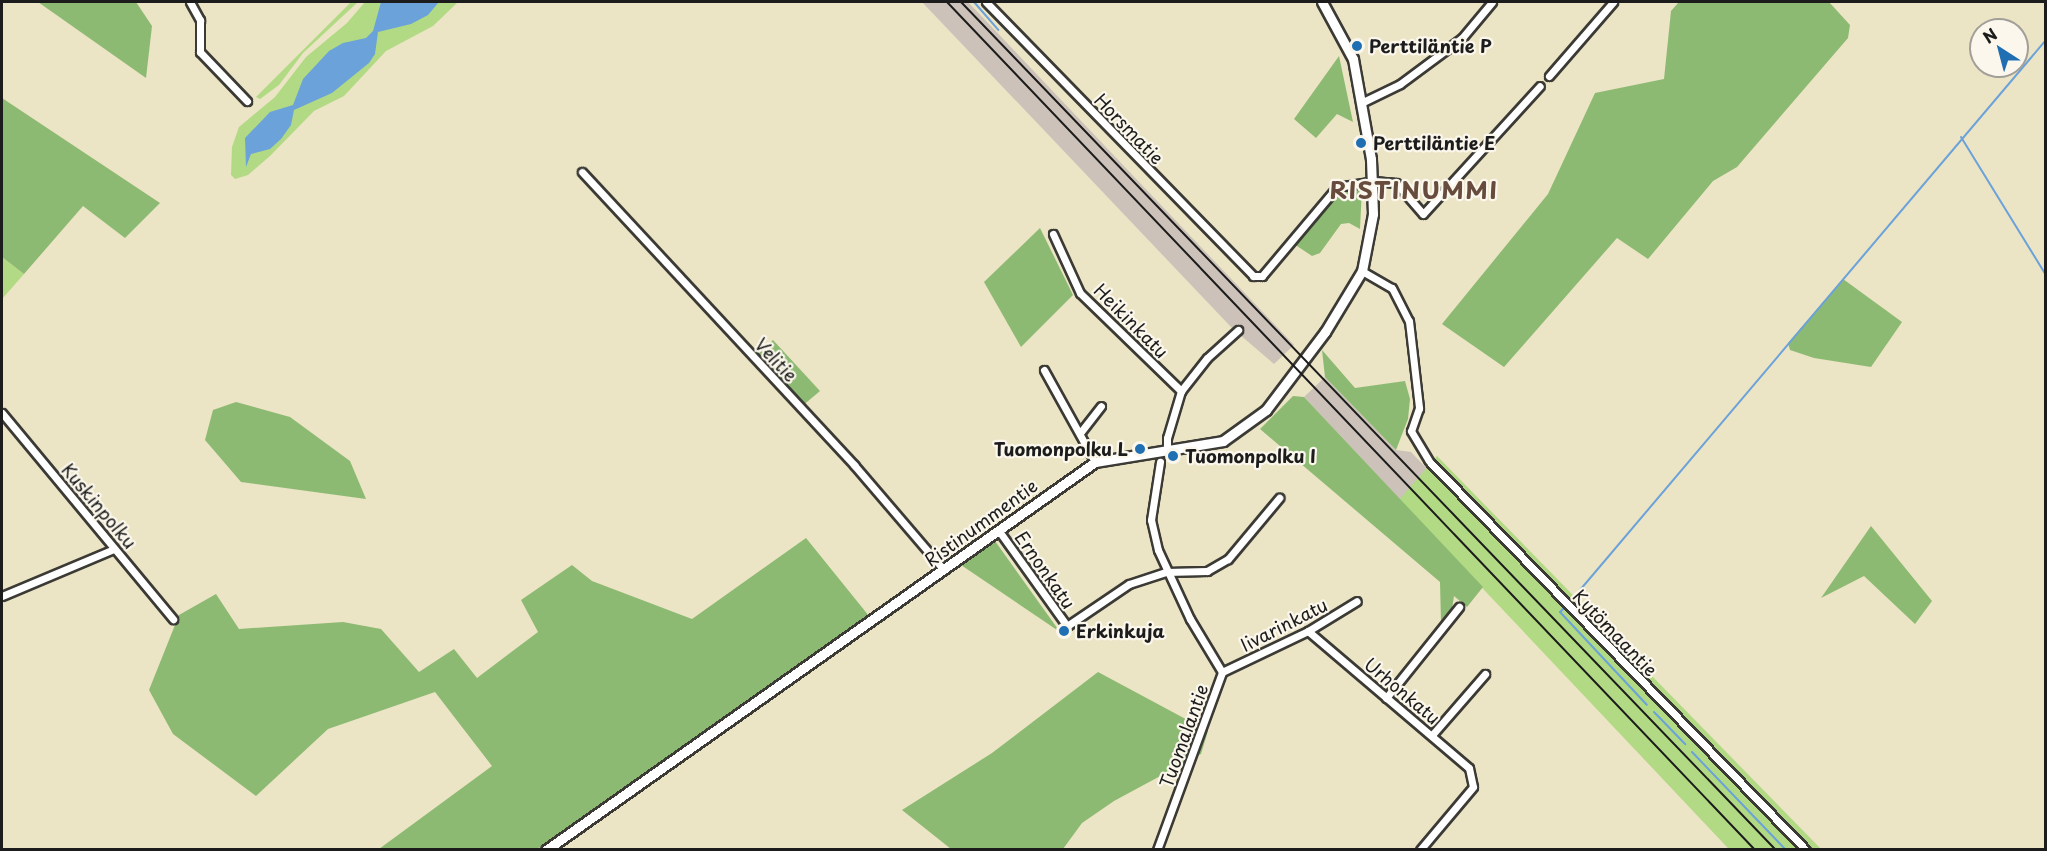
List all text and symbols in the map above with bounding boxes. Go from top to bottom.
north arrow [1969,18,2029,78]
text: N [1977,22,2002,48]
place label: Perttiläntie P [1369,35,1492,57]
marker: Perttiläntie P [1350,39,1364,53]
street label: Horsmatie [1090,89,1168,169]
place label: Perttiläntie E [1373,132,1496,154]
marker: Perttiläntie E [1354,136,1368,150]
district label: RISTINUMMI [1330,176,1498,204]
street label: Heikinkatu [1089,279,1173,363]
street label: Velitie [750,334,802,386]
place label: Tuomonpolku L [991,438,1128,460]
marker: Tuomonpolku L [1133,442,1147,456]
place label: Tuomonpolku I [1185,445,1317,467]
marker: Tuomonpolku I [1166,449,1180,463]
street label: Kuskinpolku [57,459,141,553]
street label: Ristinummentie [920,475,1042,571]
street label: Ernonkatu [1010,527,1080,613]
street label: Kytömaantie [1568,585,1662,681]
street label: Iivarinkatu [1237,594,1331,656]
place label: Erkinkuja [1076,620,1165,642]
marker: Erkinkuja [1057,624,1071,638]
street label: Urhonkatu [1360,653,1444,729]
street label: Tuomalantie [1155,681,1213,791]

